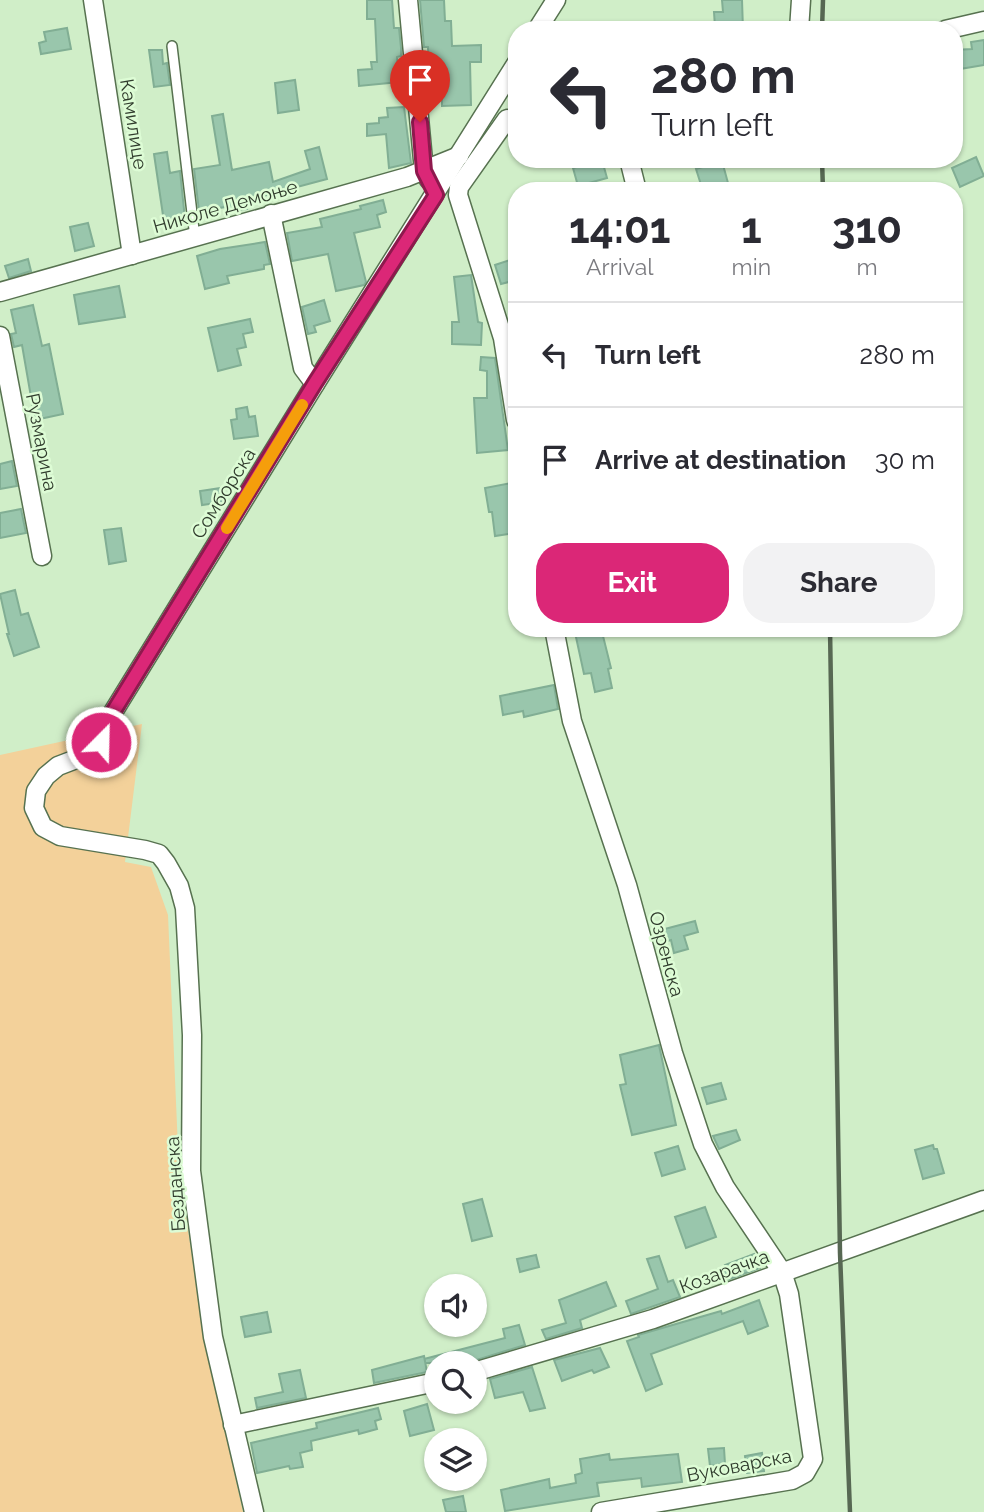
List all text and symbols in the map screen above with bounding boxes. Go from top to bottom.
text: 280 m [651,47,796,104]
icon: left [536,49,627,140]
pin [390,50,450,122]
icon: arrive [401,61,439,99]
street label: Камилице [116,77,152,171]
text: Turn left [651,106,773,143]
street label: Николе Демоње [150,175,300,237]
text: 14:01 [569,204,671,253]
text: 1 [741,204,762,253]
text: 310 [832,204,902,253]
text: Arrival [586,253,654,280]
text: min [732,253,771,280]
text: m [856,253,878,280]
icon: left [536,336,574,374]
text: Turn left [595,340,701,370]
text: 280 m [860,340,935,370]
street label: Рузмарина [22,391,62,493]
icon: arrive [536,441,574,479]
street label: Сомборска [186,444,260,542]
text: Arrive at destination [595,445,846,475]
text: 30 m [875,445,935,475]
button: Exit [536,543,729,623]
button: Share [743,543,935,623]
position arrow [64,705,138,779]
street label: Озренска [645,909,689,999]
street label: Безданска [161,1136,189,1232]
street label: Козарачка [676,1245,772,1297]
map controls [424,1274,487,1491]
button: sound [424,1274,487,1337]
button: search [424,1351,487,1414]
button: layers [424,1428,487,1491]
street label: Вуковарска [685,1444,793,1486]

